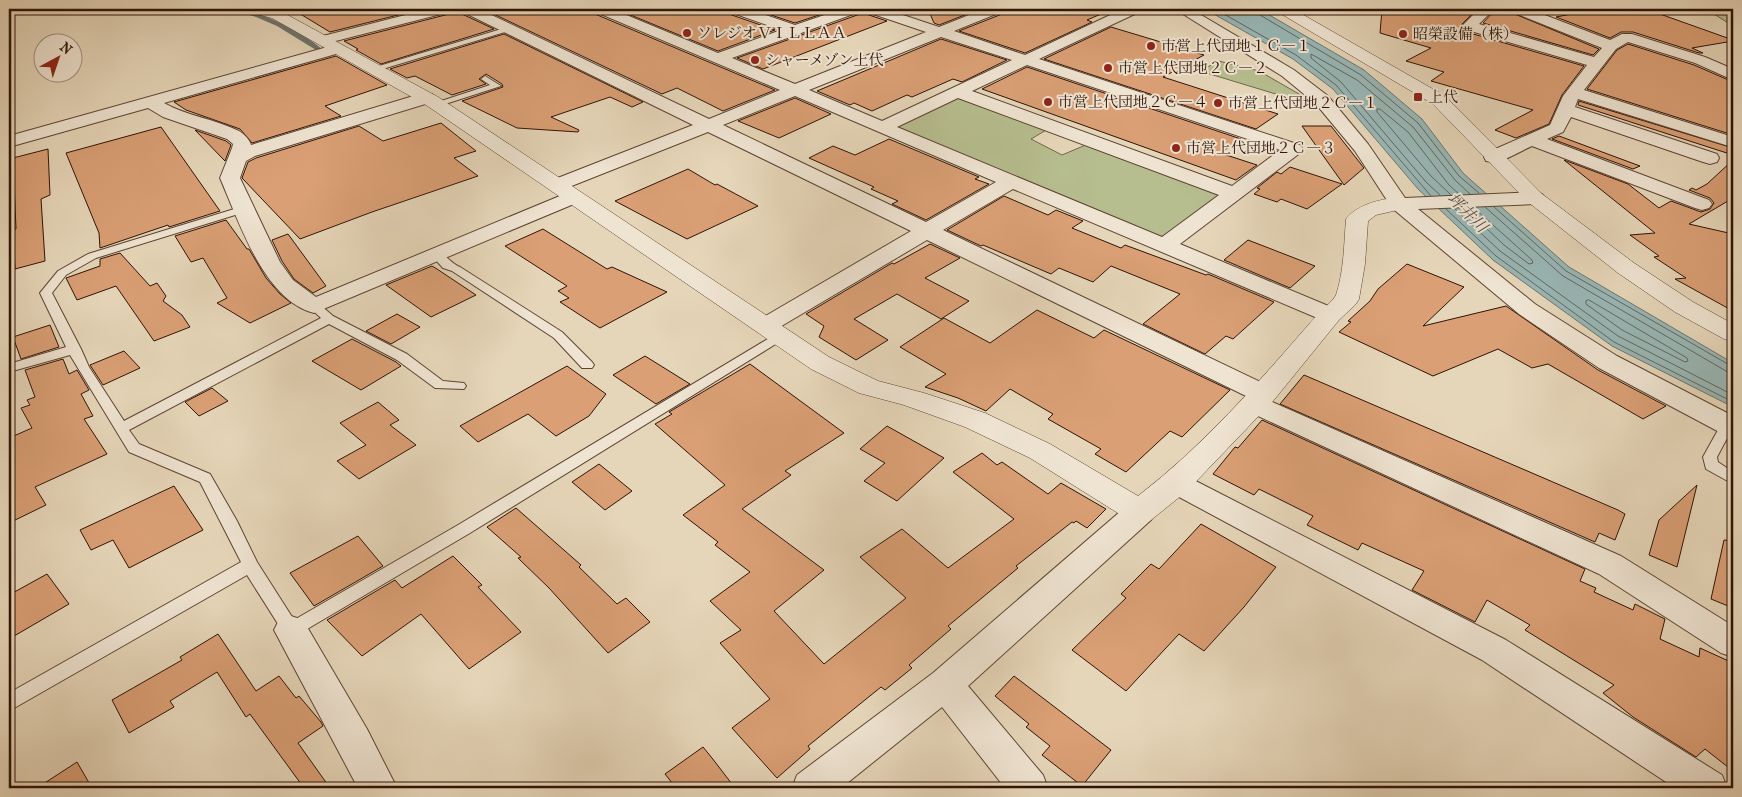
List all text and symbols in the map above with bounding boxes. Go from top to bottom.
place label: ソレジオＶＩＬＬＡＡ [697,24,847,42]
place label: 昭榮設備（株） [1413,25,1518,43]
marker: ソレジオＶＩＬＬＡＡ [681,27,693,39]
marker: 昭榮設備（株） [1397,28,1409,40]
north arrow [32,32,82,82]
place label: 市営上代団地１Ｃ―１ [1161,37,1311,55]
text: N [57,38,76,59]
marker: 市営上代団地１Ｃ―１ [1145,40,1157,52]
place label: シャーメゾン上代 [765,51,884,69]
marker: シャーメゾン上代 [749,54,761,66]
place label: 市営上代団地２Ｃ―２ [1118,59,1268,77]
marker: 市営上代団地２Ｃ―２ [1102,62,1114,74]
place label: 上代 [1428,88,1458,106]
marker: 上代 [1412,91,1424,103]
place label: 市営上代団地２Ｃ―４ [1058,93,1208,111]
place label: 市営上代団地２Ｃ―１ [1228,94,1378,112]
marker: 市営上代団地２Ｃ―４ [1042,96,1054,108]
marker: 市営上代団地２Ｃ―１ [1212,97,1224,109]
place label: 市営上代団地２Ｃ―３ [1186,139,1336,157]
marker: 市営上代団地２Ｃ―３ [1170,142,1182,154]
water label: 坪井川 [1444,189,1493,237]

